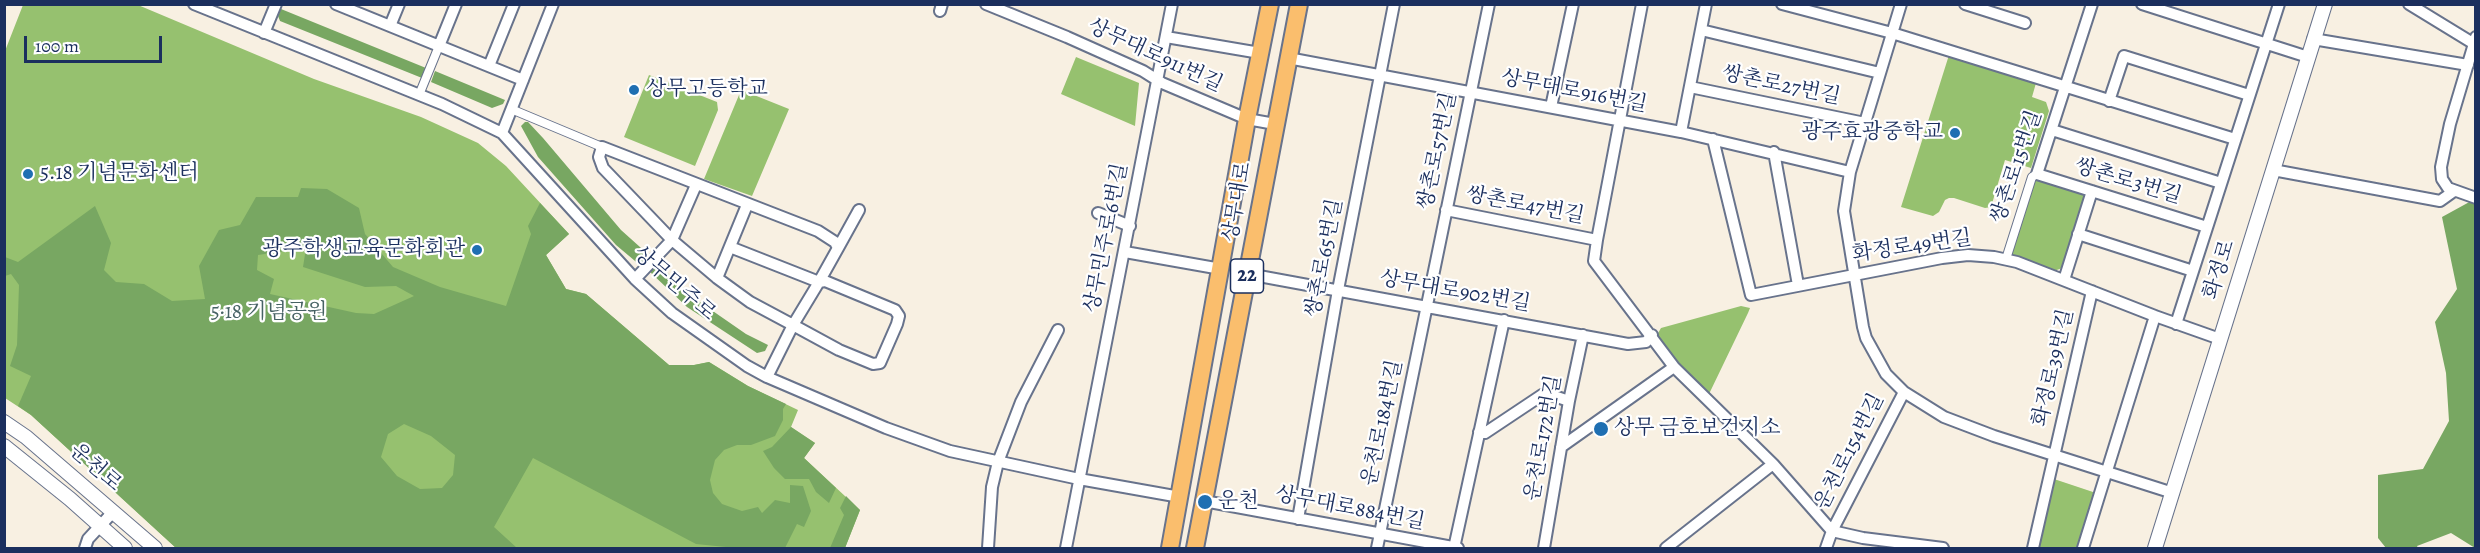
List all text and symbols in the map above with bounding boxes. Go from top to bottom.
street label: 상무대로911번길 [1084,14,1226,98]
scale bar [27,24,165,62]
text: 100 m [35,34,79,58]
street label: 쌍촌로27번길 [1720,61,1842,111]
street label: 상무대로916번길 [1499,65,1649,119]
place label: 상무고등학교 [646,77,768,103]
marker: 상무고등학교 [627,83,641,97]
street label: 쌍촌로57번길 [1413,90,1463,212]
street label: 쌍촌로15번길 [1986,107,2048,227]
place label: 광주효광중학교 [1801,120,1943,146]
marker: 광주효광중학교 [1948,126,1962,140]
street label: 쌍촌로3번길 [2072,154,2184,210]
street label: 상무대로 [1219,160,1257,244]
place label: 5.18 기념문화센터 [40,161,199,187]
street label: 상무민주로6번길 [1080,161,1134,315]
marker: 5.18 기념문화센터 [21,167,35,181]
street label: 쌍촌로47번길 [1464,182,1586,230]
street label: 쌍촌로65번길 [1301,197,1349,319]
street label: 화정로49번길 [1851,226,1973,268]
place label: 광주학생교육문화회관 [262,237,465,263]
street label: 화정로 [2199,237,2241,303]
street label: 상무민주로 [627,241,721,327]
marker: 광주학생교육문화회관 [470,243,484,257]
road number: 22 [1230,259,1264,293]
street label: 상무대로902번길 [1378,266,1532,318]
park label: 5·18 기념공원 [211,300,327,326]
street label: 화정로39번길 [2028,307,2080,429]
street label: 운천로184번길 [1357,358,1409,488]
street label: 운천로172번길 [1521,373,1567,503]
street label: 운천로154번길 [1810,390,1890,514]
place label: 상무 금호보건지소 [1614,416,1780,442]
marker: 상무 금호보건지소 [1592,420,1610,438]
street label: 운천로 [64,439,126,497]
street label: 상무대로884번길 [1273,482,1427,536]
place label: 운천 [1218,489,1259,515]
marker: 운천 [1196,493,1214,511]

